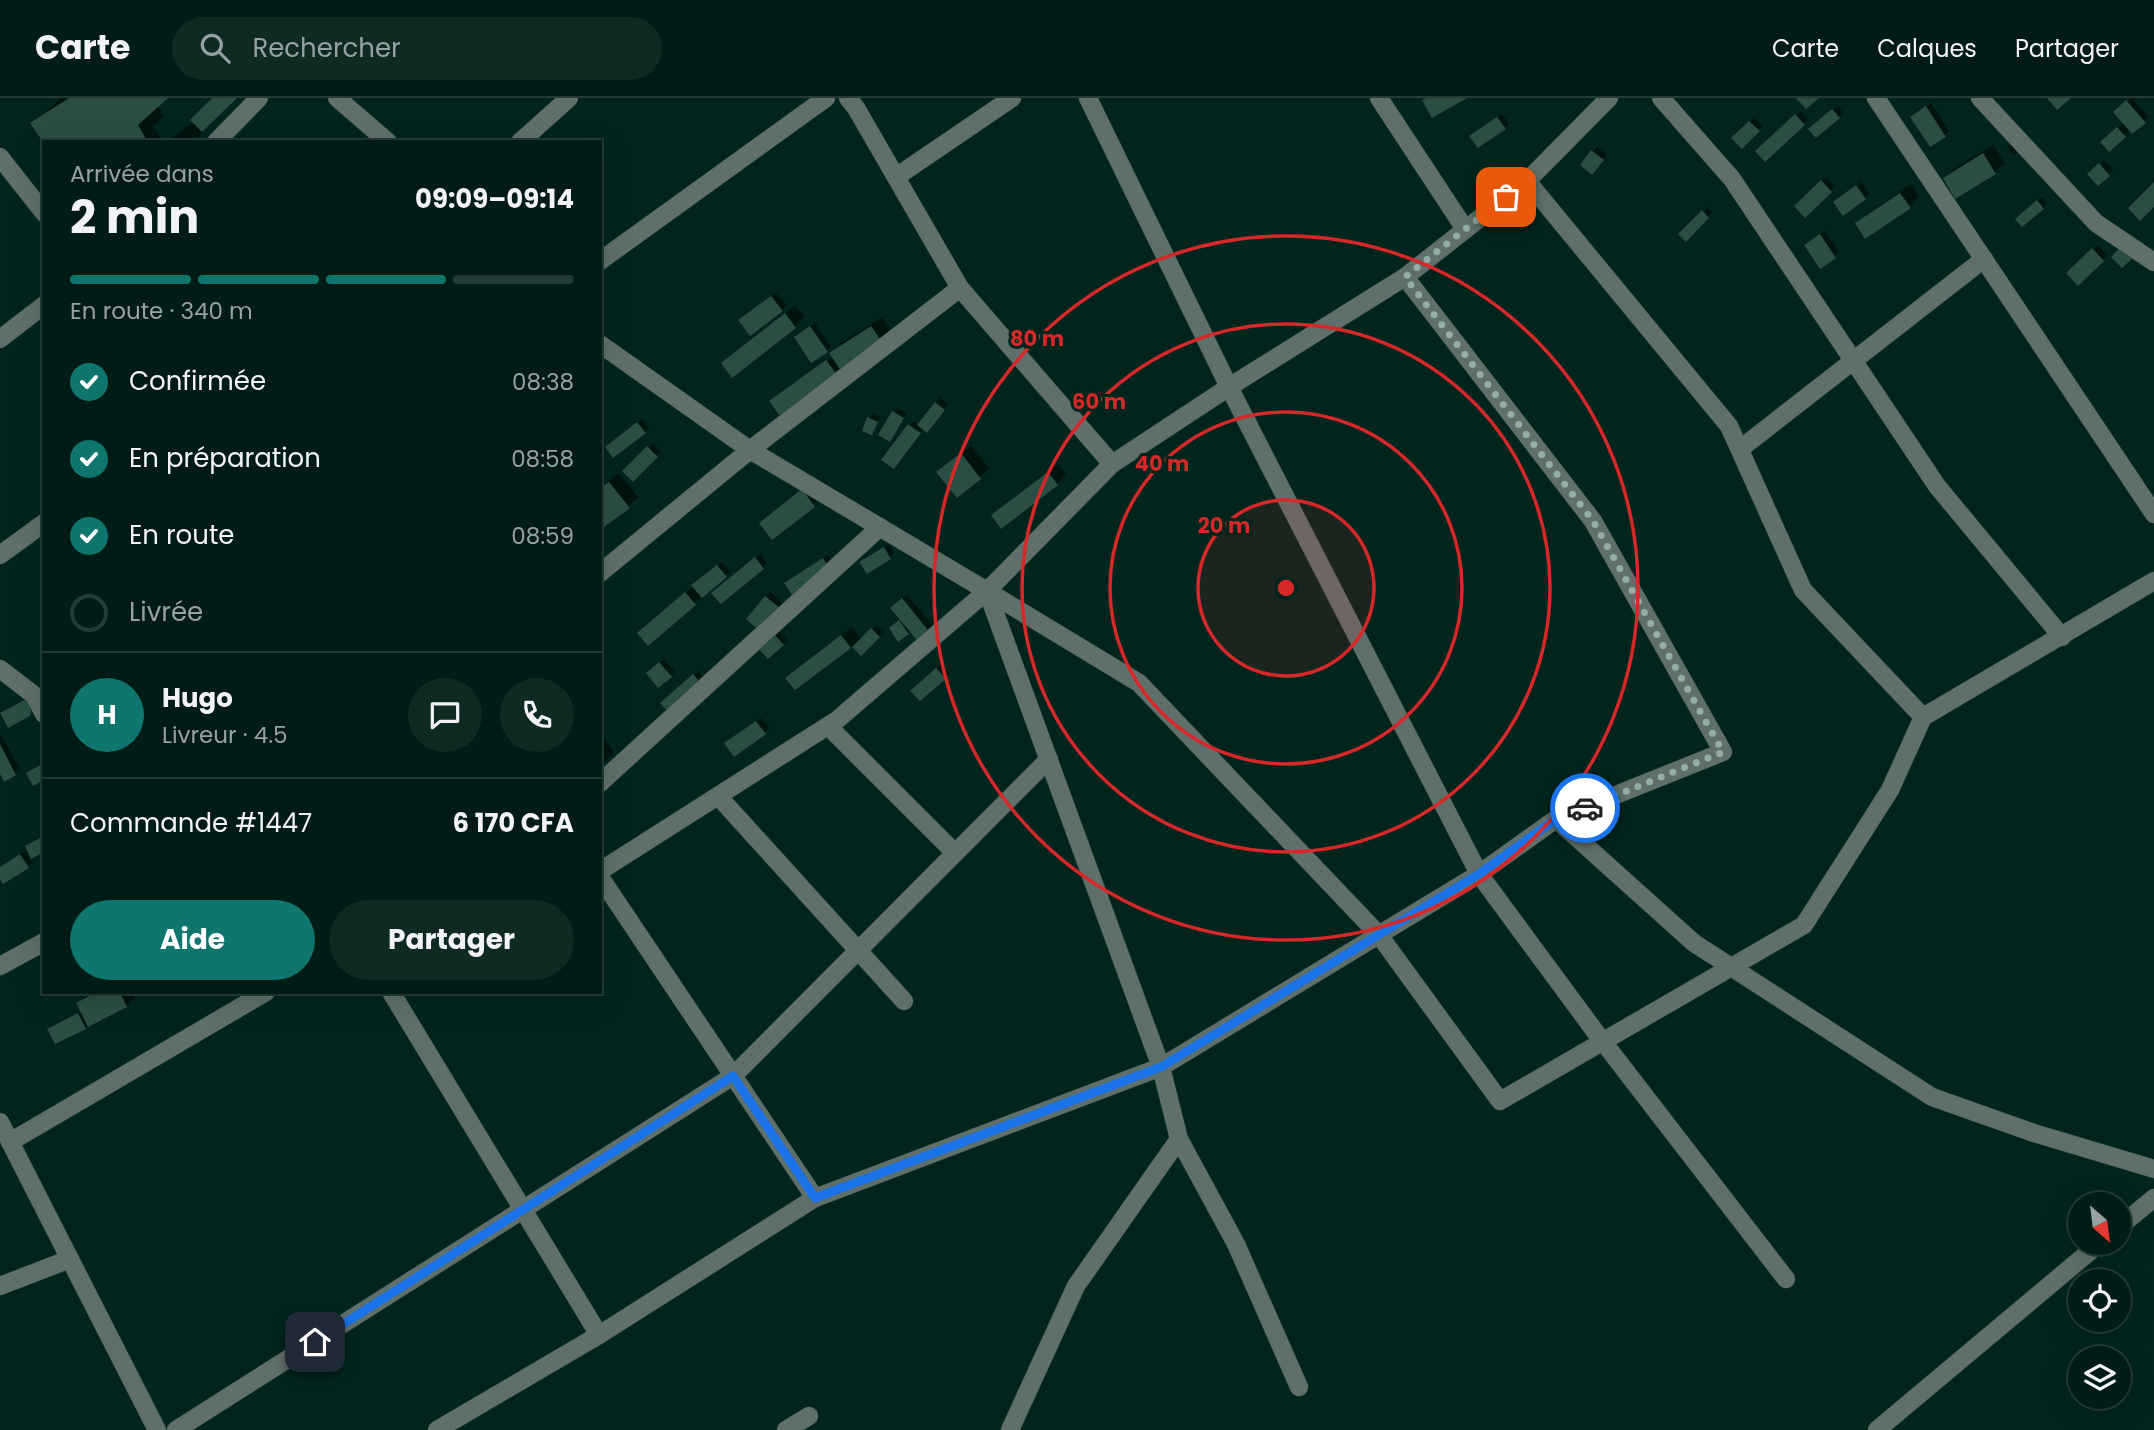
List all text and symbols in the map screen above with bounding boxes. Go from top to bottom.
search box [172,17,662,80]
text: Carte [35,24,130,71]
icon: search [196,29,234,67]
text: Rechercher [252,30,401,66]
text: Carte [1772,32,1839,65]
text: Calques [1877,32,1977,65]
text: Partager [2015,32,2119,65]
text: Arrivée dans [70,158,214,190]
pin [1476,167,1536,227]
icon: bag [1487,178,1525,216]
text: 09:09–09:14 [415,181,574,217]
text: 2 min [70,185,199,249]
text: En route · 340 m [70,295,253,327]
text: 80 m [1010,324,1064,353]
icon: check [70,363,108,401]
text: Confirmée [129,363,266,399]
text: 08:38 [512,366,574,398]
text: 60 m [1072,387,1126,416]
icon: check [70,440,108,478]
text: En préparation [129,440,321,476]
text: 08:58 [511,443,574,475]
text: 40 m [1135,449,1189,478]
text: 20 m [1198,511,1250,540]
icon: check [70,517,108,555]
text: En route [129,517,234,553]
text: 08:59 [511,520,574,552]
centre of rings [1274,576,1298,600]
text: Livrée [129,594,203,630]
button: chat [408,678,482,752]
button: phone [500,678,574,752]
text: Hugo [162,680,233,716]
text: H [97,697,117,733]
text: Livreur · 4.5 [162,719,288,751]
courier [1550,773,1620,843]
icon: car [1566,789,1604,827]
text: Commande #1447 [70,805,312,841]
text: 6 170 CFA [453,805,574,841]
button: Aide [70,900,315,980]
button: Partager [329,900,574,980]
north arrow [2068,1192,2132,1255]
map controls [2068,1192,2131,1409]
button: locate [2068,1269,2131,1332]
pin [285,1312,345,1372]
icon: home [296,1323,334,1361]
button: layers [2068,1346,2131,1409]

